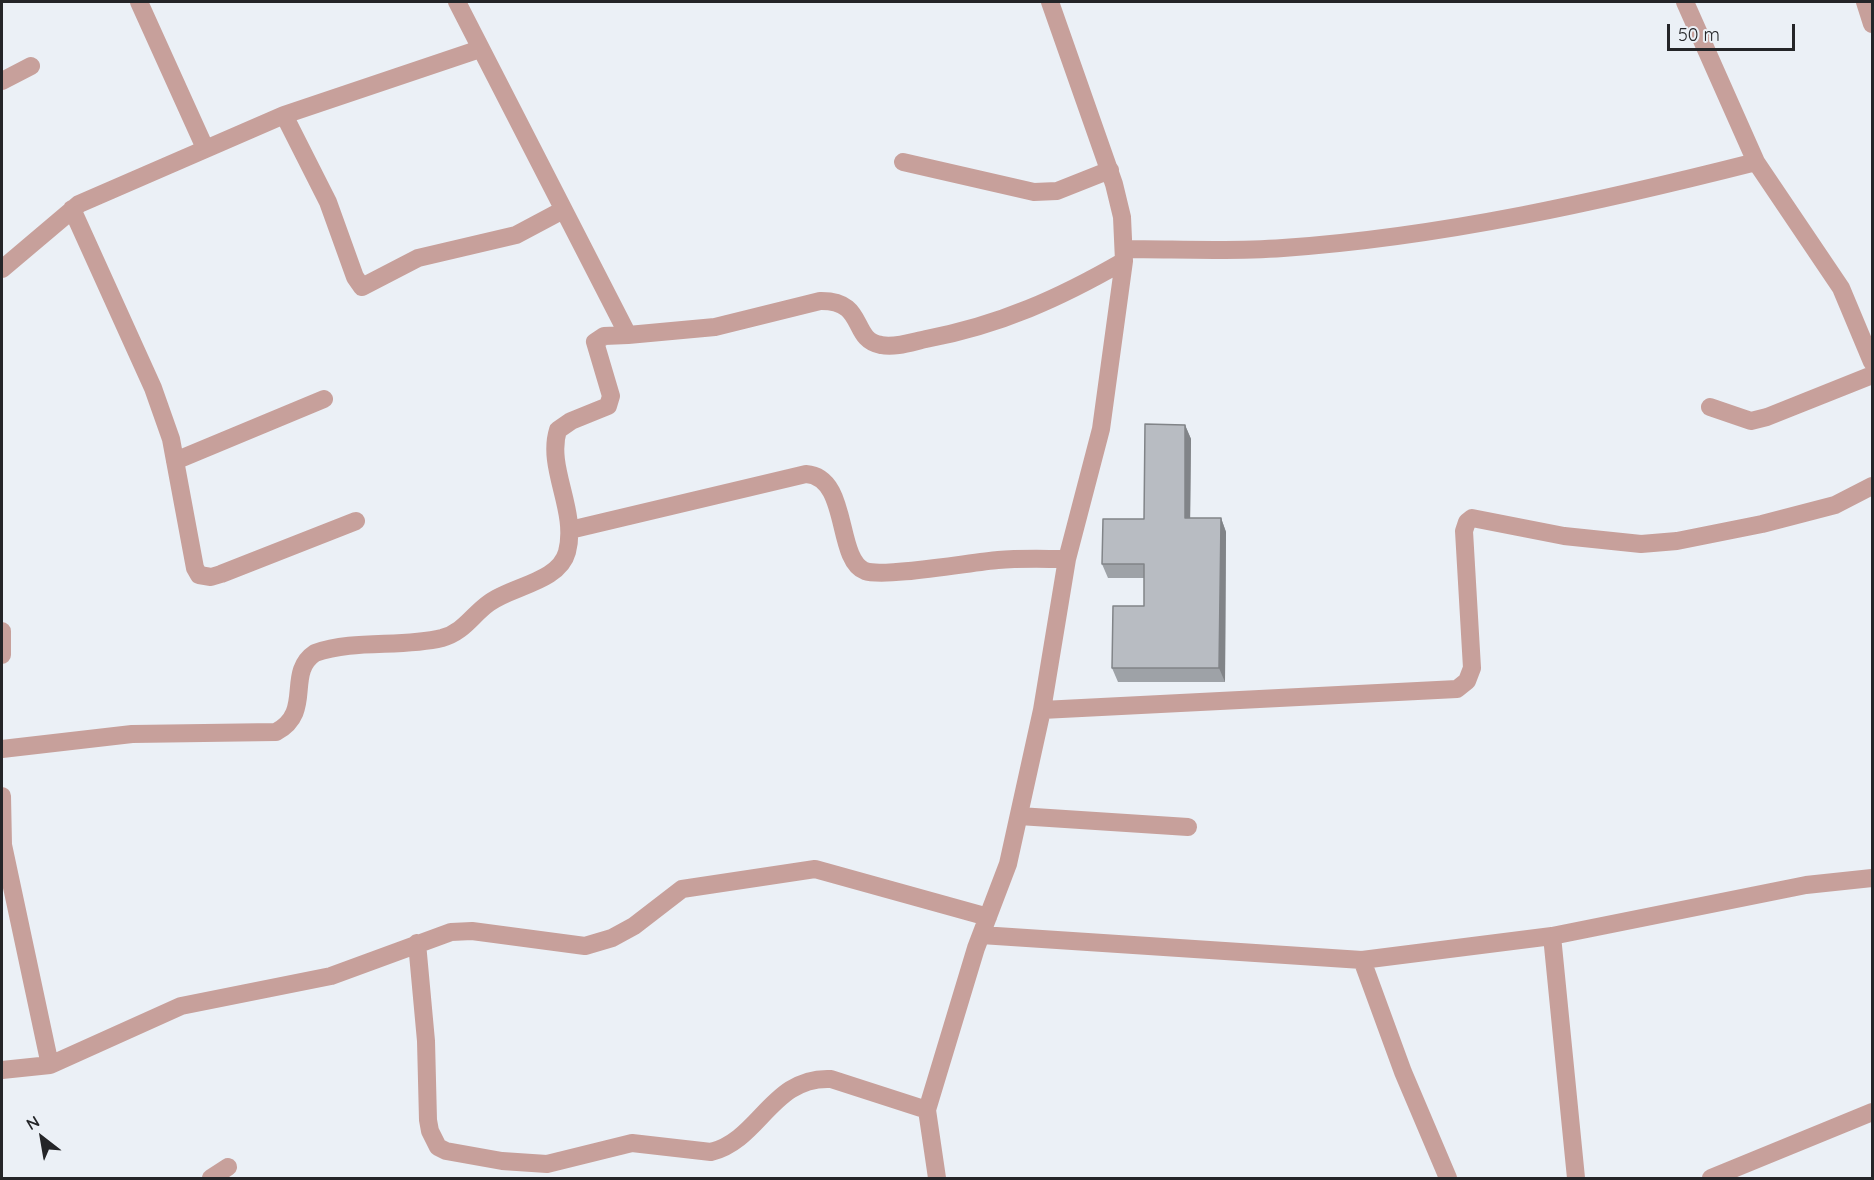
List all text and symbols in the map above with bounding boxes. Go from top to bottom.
scale bar [1670,12,1798,50]
text: 50 m [1678,23,1720,46]
north arrow [12,1108,72,1168]
text: N [23,1111,43,1134]

